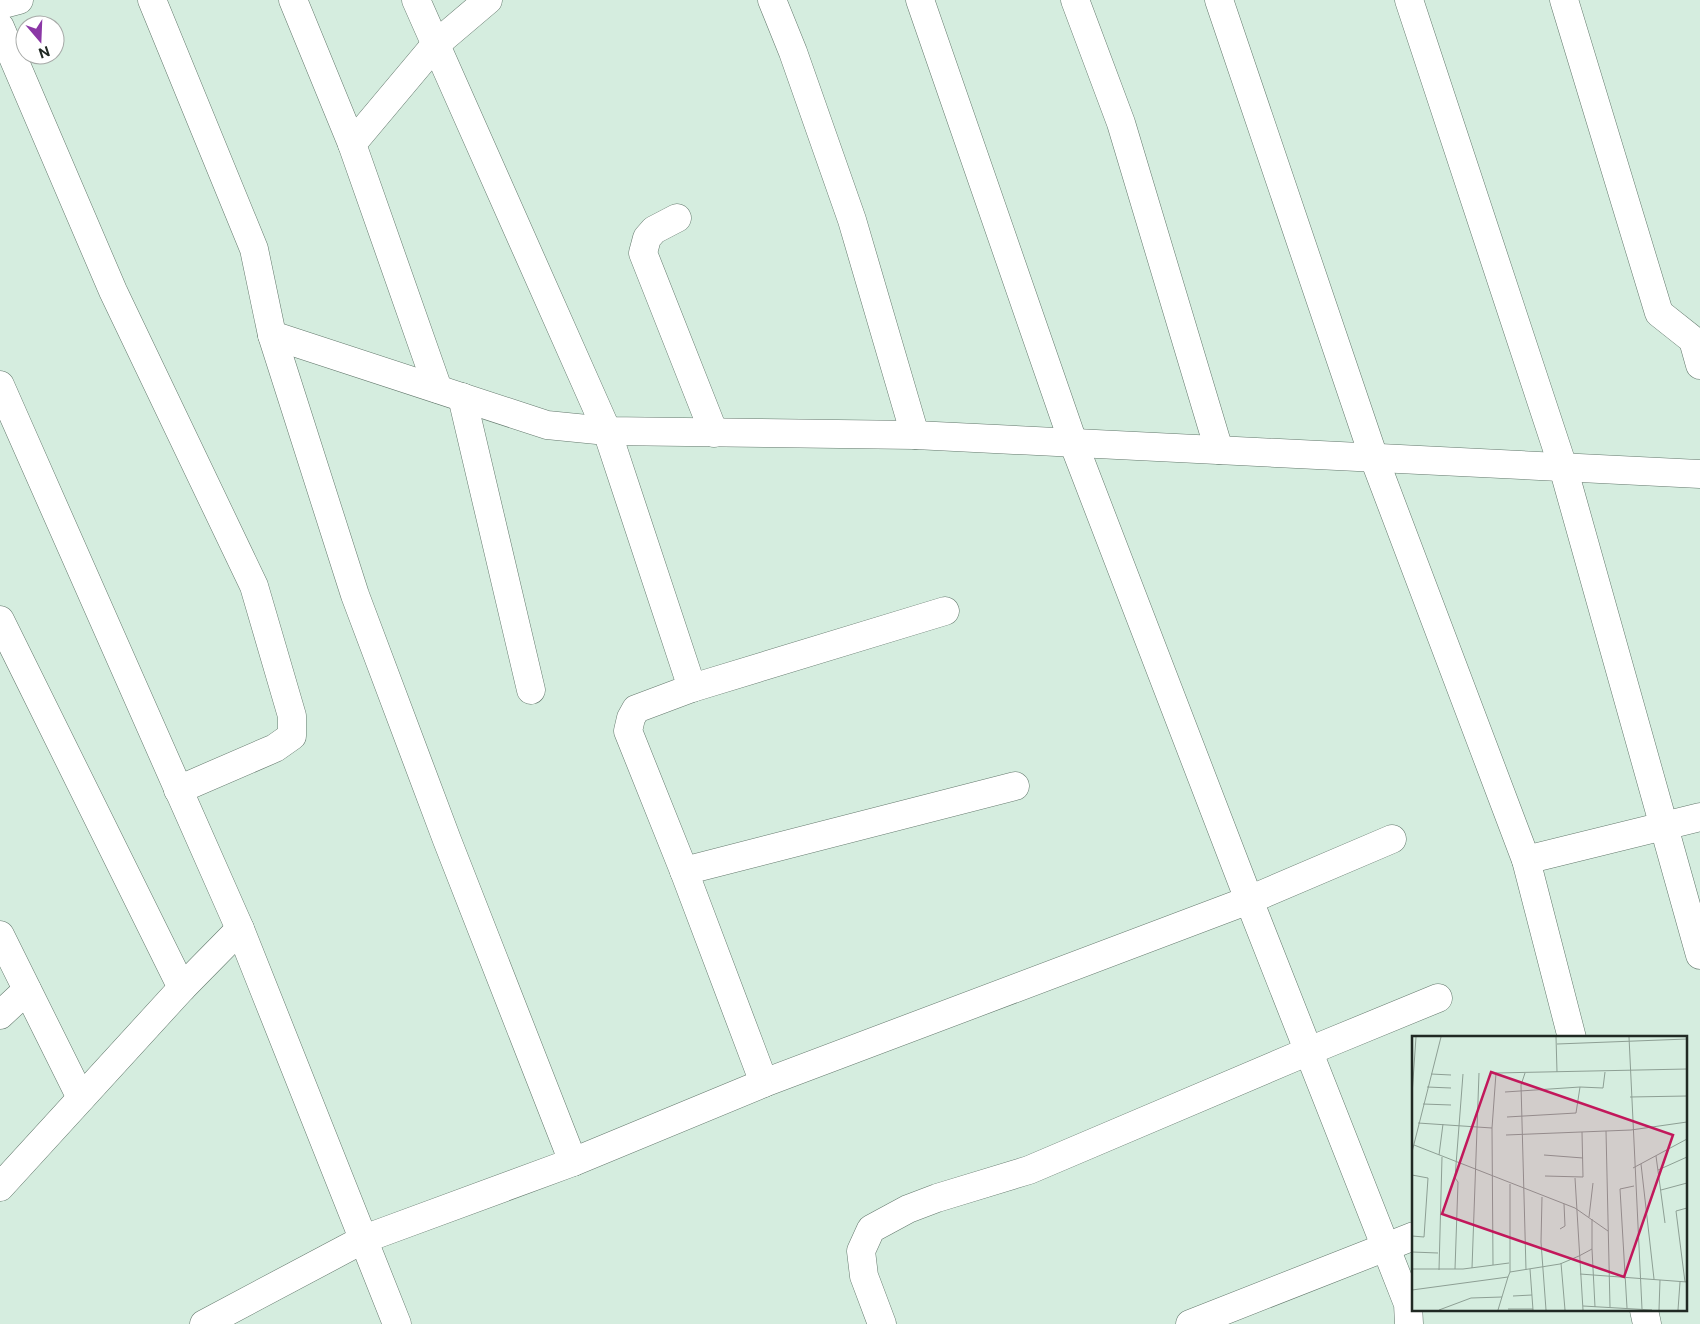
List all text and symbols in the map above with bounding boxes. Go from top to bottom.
north arrow [15,15,65,65]
text: N [36,43,52,62]
inset map [1412,1036,1688,1312]

